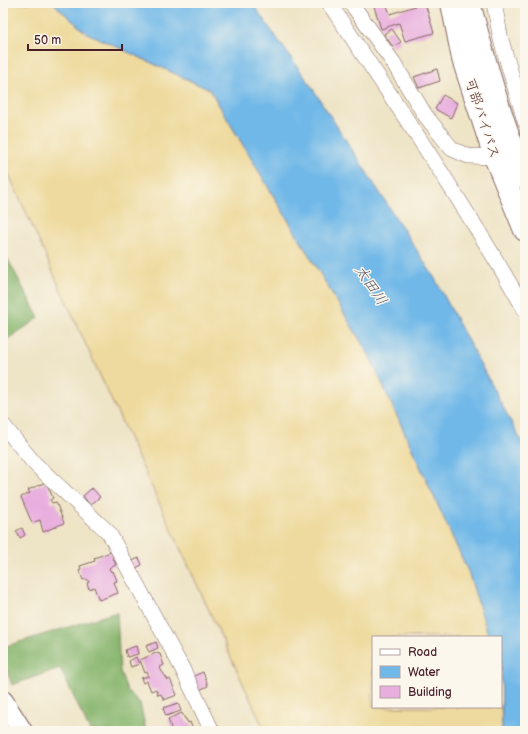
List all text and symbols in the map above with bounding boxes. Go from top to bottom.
scale bar [28,26,122,52]
text: 50 m [34,33,61,48]
street label: 可部バイパス [462,76,504,161]
water label: 太田川 [350,261,391,309]
legend [372,636,502,708]
text: Road [408,645,437,660]
text: Water [408,665,440,680]
text: Building [408,685,452,700]

